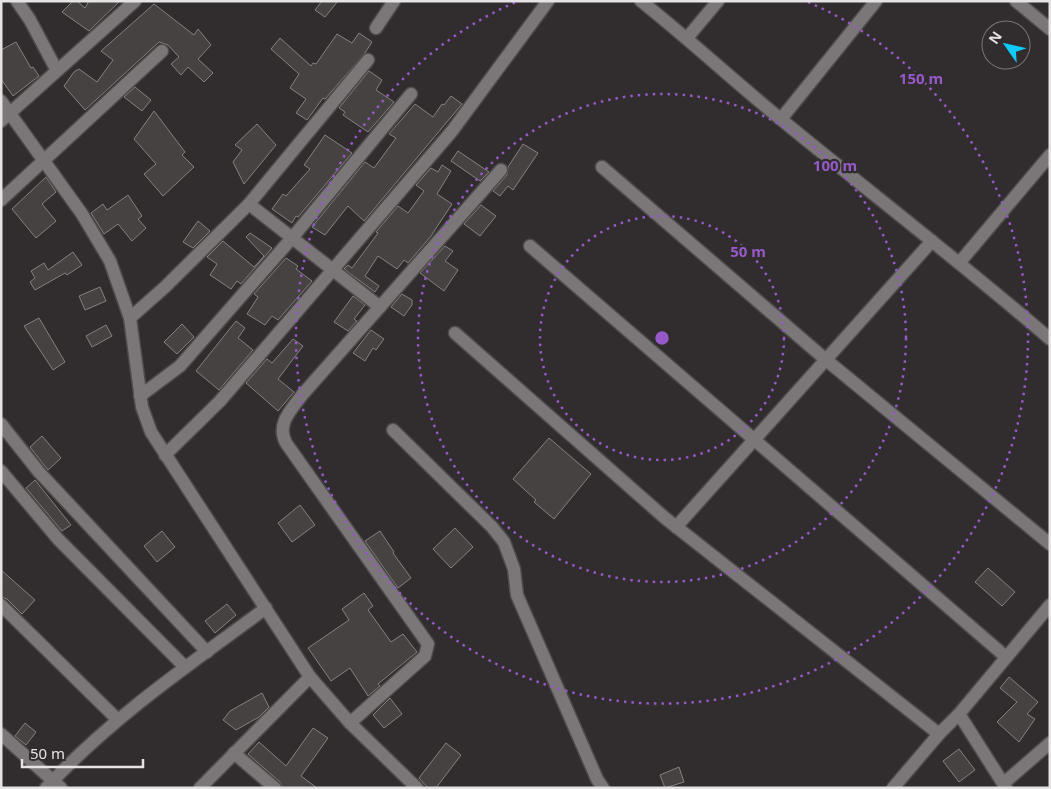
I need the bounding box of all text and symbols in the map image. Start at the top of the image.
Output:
north arrow [981,20,1031,70]
text: N [984,27,1006,47]
text: 150 m [899,68,943,88]
text: 100 m [813,155,857,175]
text: 50 m [730,241,766,261]
centre of rings [653,329,671,347]
scale bar [22,736,144,768]
text: 50 m [30,743,65,763]

